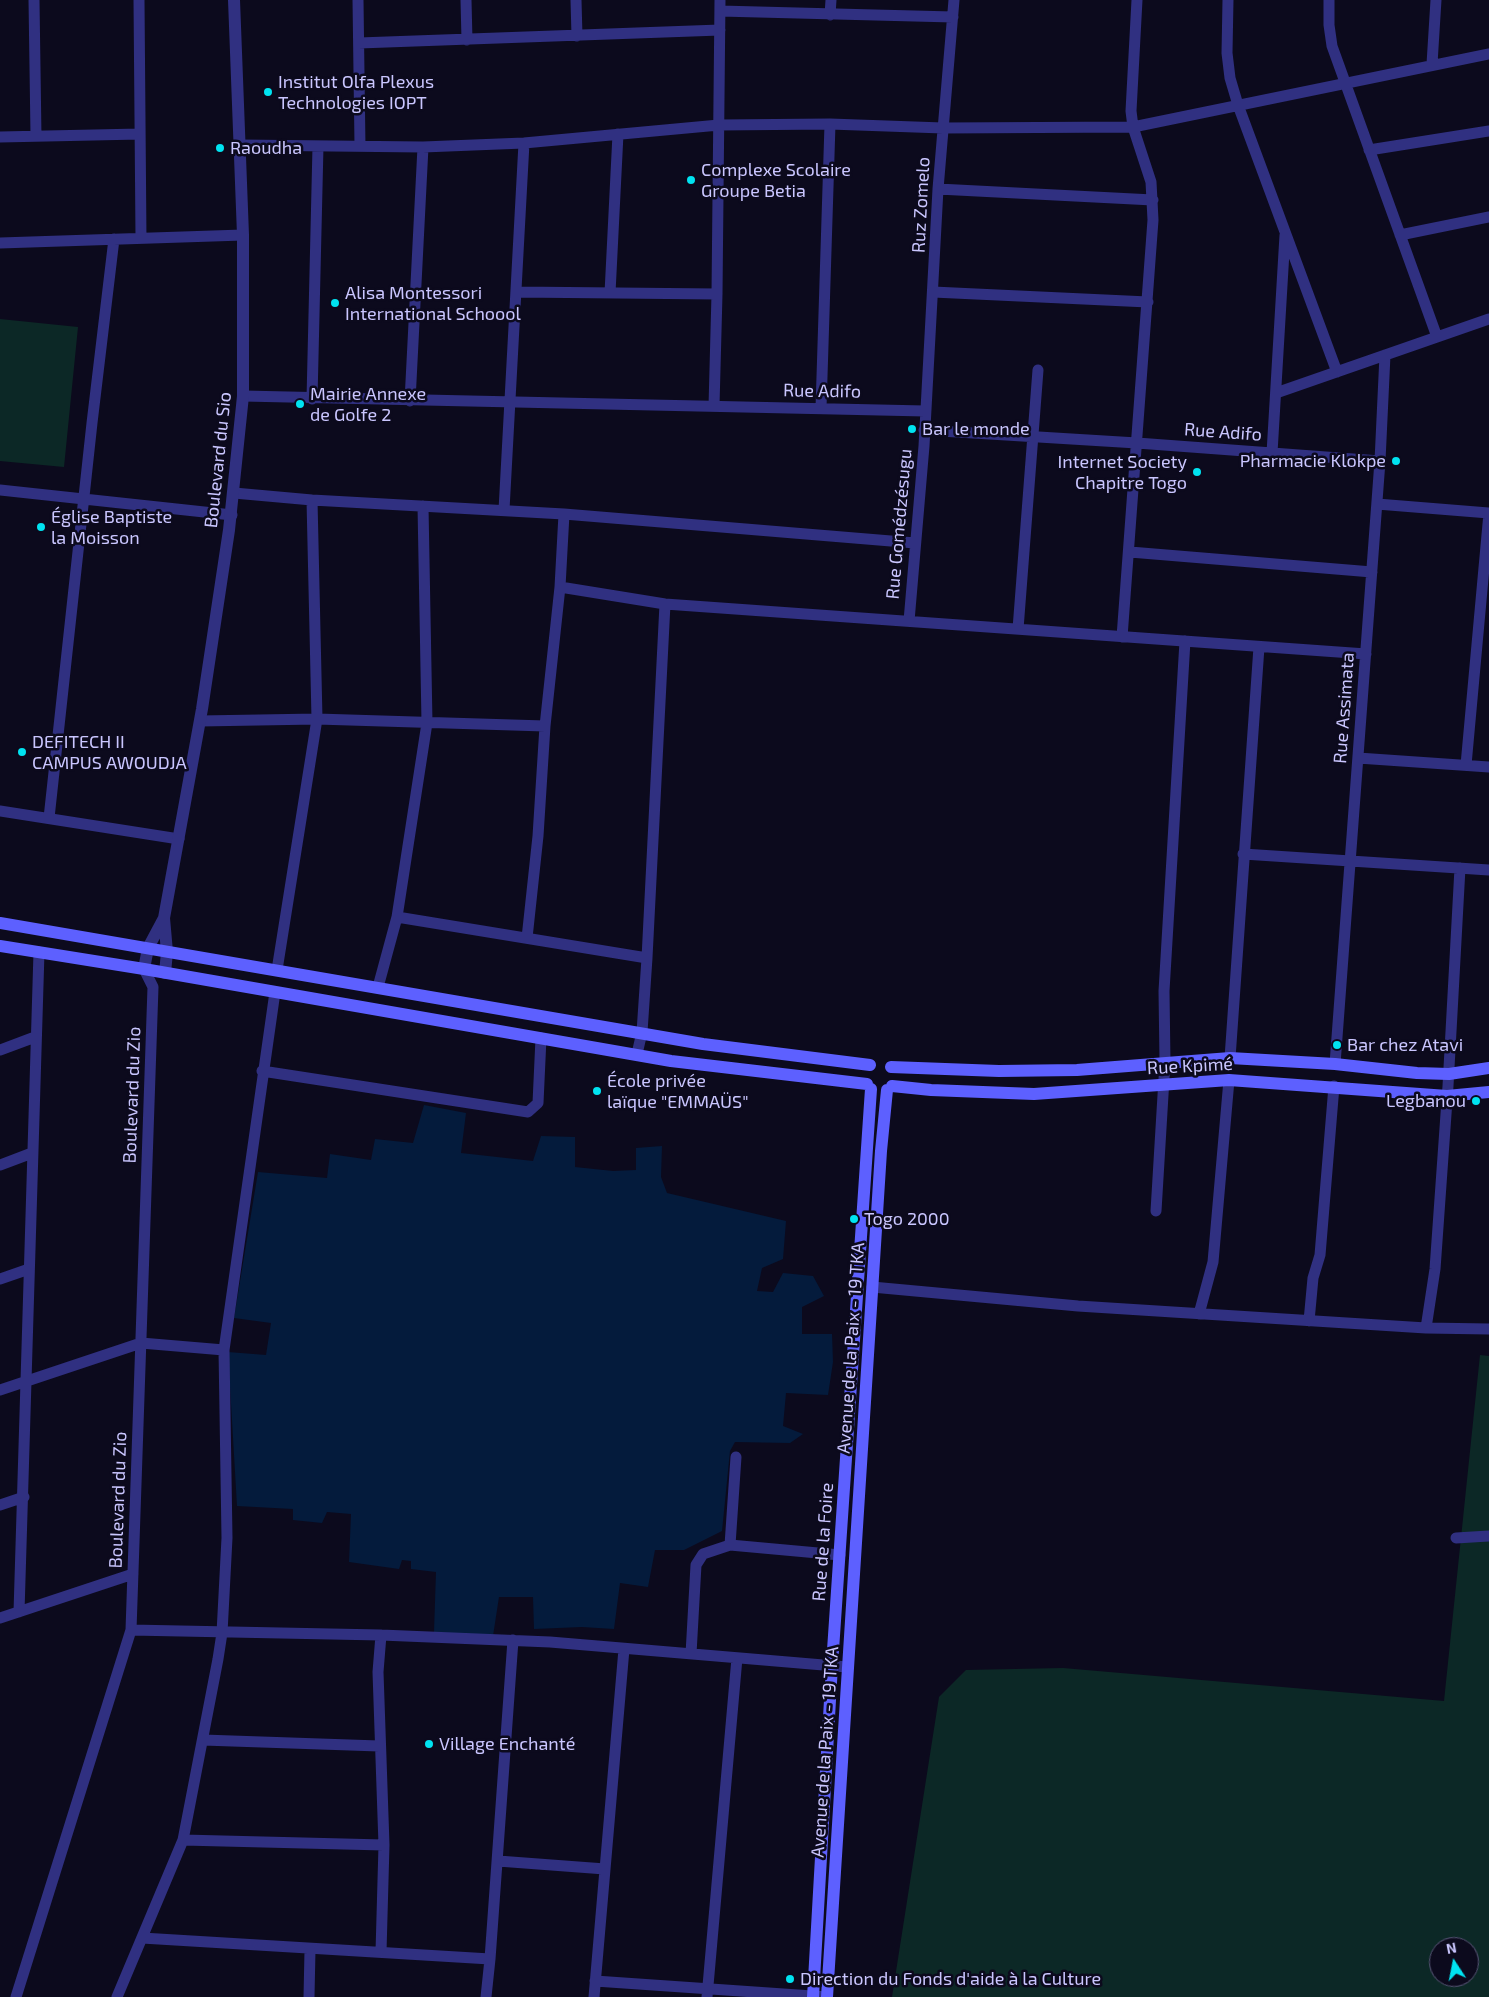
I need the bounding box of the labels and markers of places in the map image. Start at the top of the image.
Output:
place label: Institut Olfa Plexus Technologies IOPT [278,71,434,114]
marker: Institut Olfa Plexus Technologies IOPT [262,86,274,98]
place label: Raoudha [230,137,302,159]
marker: Raoudha [214,142,226,154]
place label: Complexe Scolaire Groupe Betia [701,159,851,202]
marker: Complexe Scolaire Groupe Betia [685,174,697,186]
place label: Alisa Montessori International Schoool [345,282,521,324]
marker: Alisa Montessori International Schoool [329,297,341,309]
place label: Mairie Annexe de Golfe 2 [310,383,426,426]
marker: Mairie Annexe de Golfe 2 [294,398,306,410]
place label: Bar le monde [922,418,1030,440]
marker: Bar le monde [906,423,918,435]
place label: Pharmacie Klokpe [1240,450,1386,472]
place label: Internet Society Chapitre Togo [1057,451,1187,494]
marker: Pharmacie Klokpe [1390,455,1402,467]
marker: Internet Society Chapitre Togo [1191,466,1203,478]
place label: Église Baptiste la Moisson [51,506,172,548]
marker: Église Baptiste la Moisson [35,521,47,533]
place label: DEFITECH II CAMPUS AWOUDJA [32,731,187,774]
marker: DEFITECH II CAMPUS AWOUDJA [16,746,28,758]
place label: Bar chez Atavi [1347,1034,1463,1056]
marker: Bar chez Atavi [1331,1039,1343,1051]
place label: École privée laïque "EMMAÜS" [607,1070,748,1112]
marker: École privée laïque "EMMAÜS" [591,1085,603,1097]
place label: Legbanou [1386,1090,1466,1112]
marker: Legbanou [1470,1095,1482,1107]
place label: Togo 2000 [864,1208,950,1230]
marker: Togo 2000 [848,1213,860,1225]
place label: Village Enchanté [439,1733,575,1755]
marker: Village Enchanté [423,1738,435,1750]
place label: Direction du Fonds d'aide à la Culture [800,1968,1101,1990]
marker: Direction du Fonds d'aide à la Culture [784,1973,796,1985]

